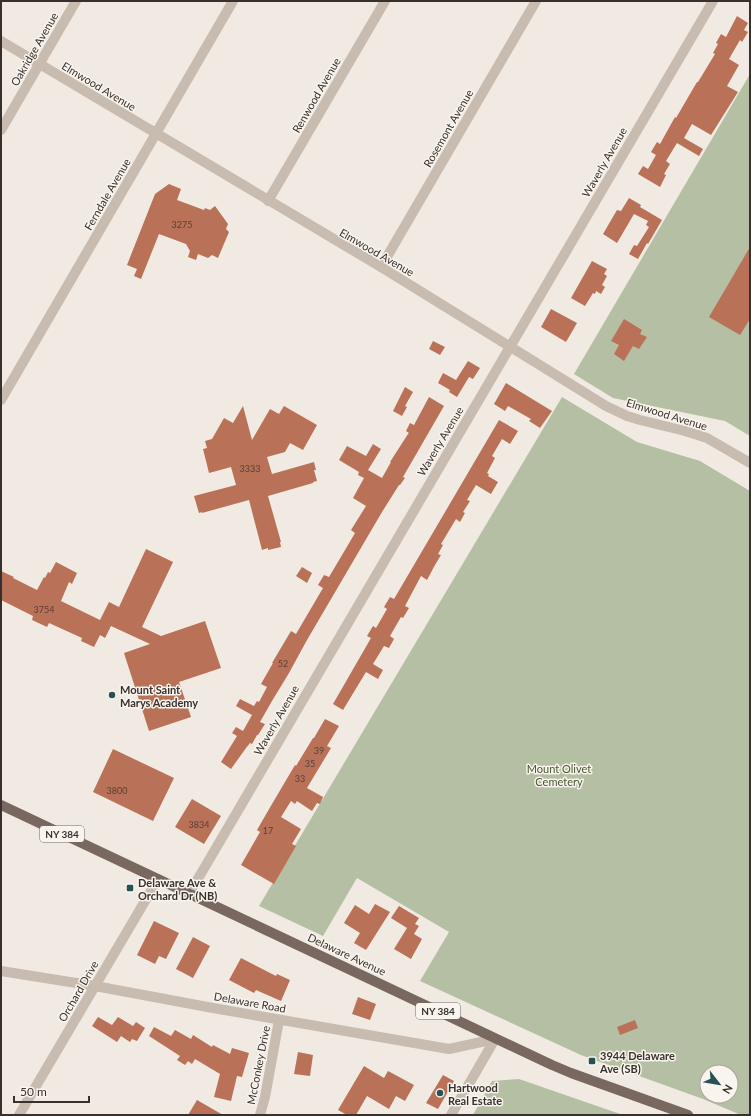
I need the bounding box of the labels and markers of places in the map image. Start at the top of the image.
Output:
place label: Mount Saint Marys Academy [120,683,198,709]
marker: Mount Saint Marys Academy [107,690,117,700]
place label: Delaware Ave & Orchard Dr (NB) [138,876,217,902]
marker: Delaware Ave & Orchard Dr (NB) [125,883,135,893]
place label: 3944 Delaware Ave (SB) [599,1049,675,1075]
marker: 3944 Delaware Ave (SB) [587,1056,597,1066]
place label: Hartwood Real Estate [448,1081,502,1107]
marker: Hartwood Real Estate [435,1088,445,1098]

